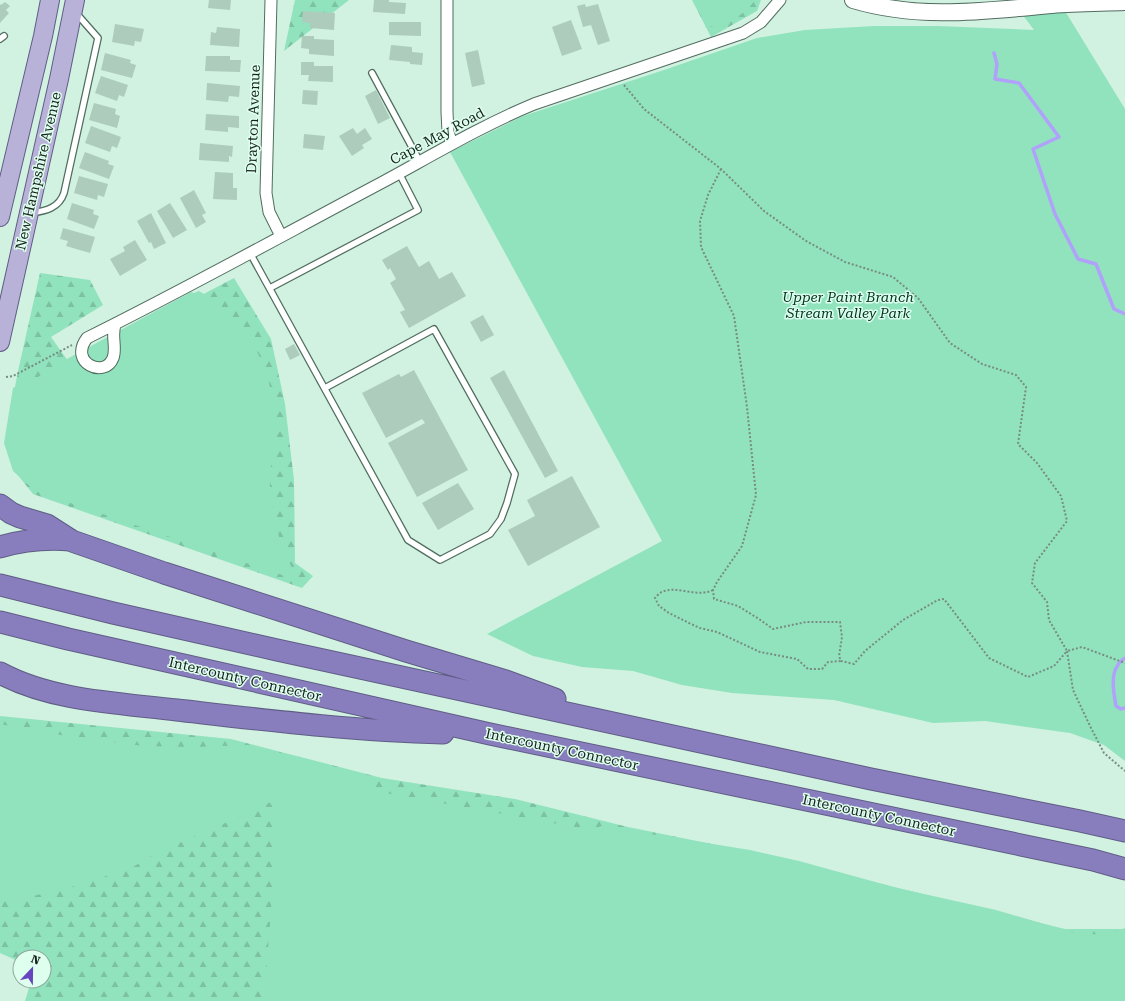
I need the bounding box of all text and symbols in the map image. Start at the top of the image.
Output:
street label: Drayton Avenue [243,64,263,174]
street label: New Hampshire Avenue [12,90,64,252]
street label: Cape May Road [387,104,487,168]
park label: Upper Paint Branch Stream Valley Park [782,289,914,321]
street label: Intercounty Connector [167,654,323,704]
street label: Intercounty Connector [484,725,640,773]
street label: Intercounty Connector [801,791,957,839]
north arrow [12,949,52,989]
text: N [29,953,42,968]

